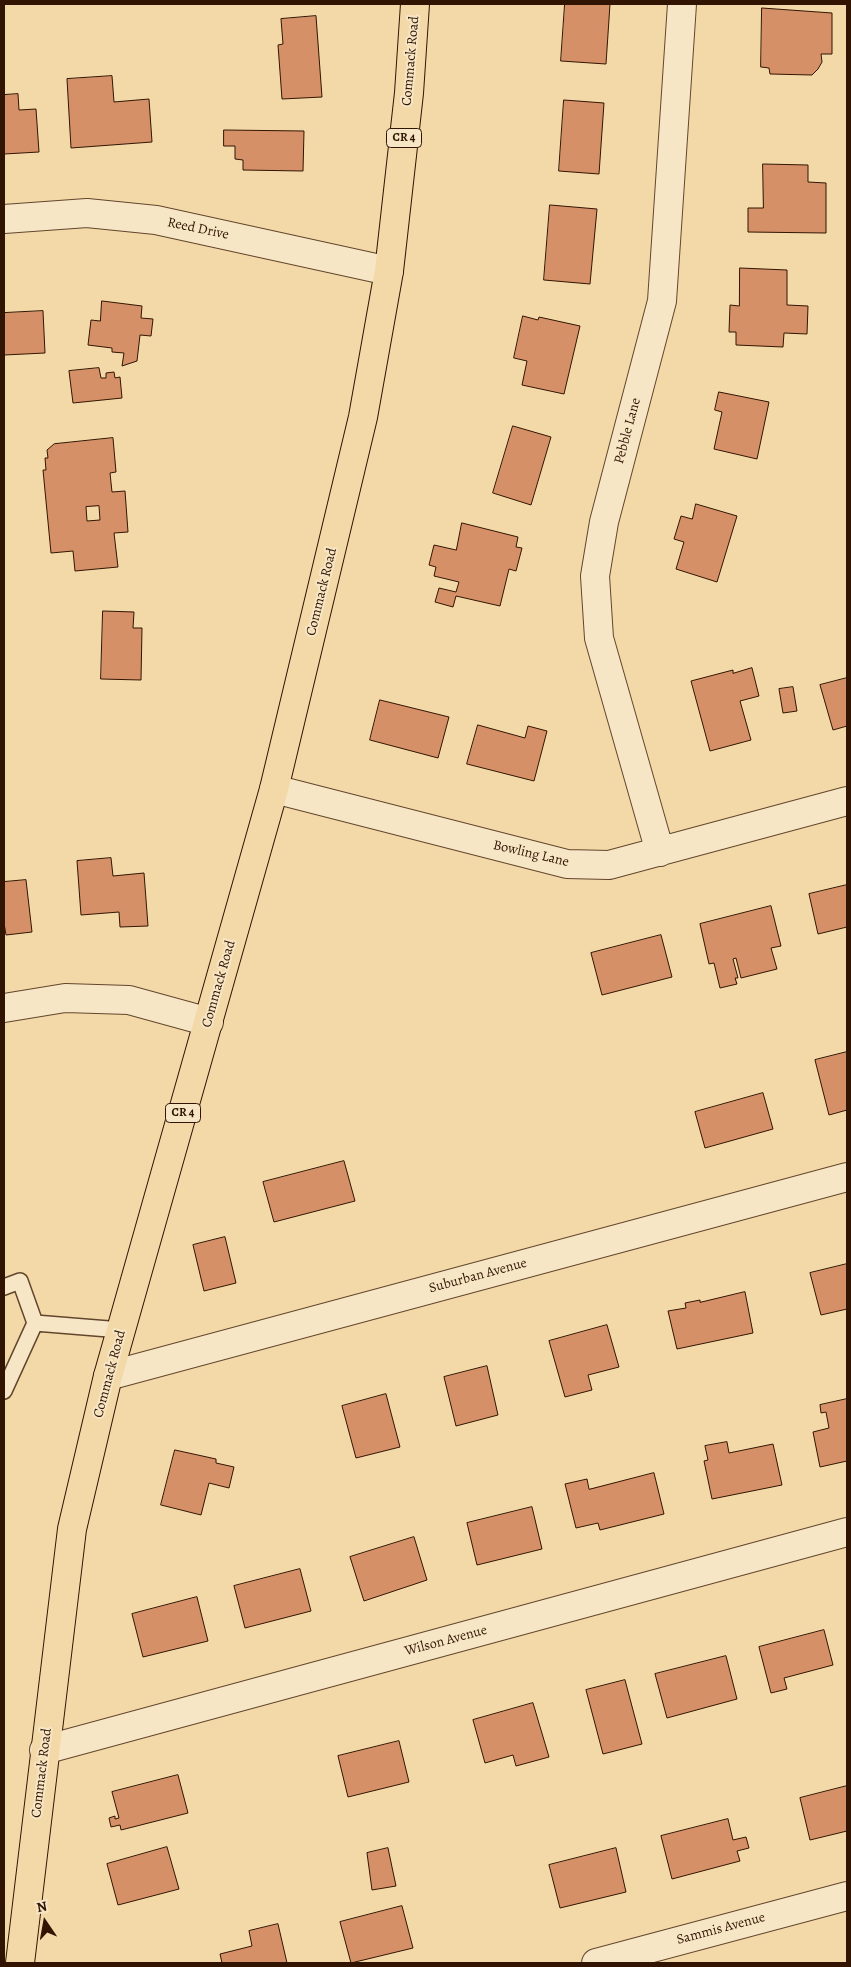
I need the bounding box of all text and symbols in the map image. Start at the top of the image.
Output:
street label: Commack Road [399,15,423,107]
road number: CR 4 [386,128,422,148]
street label: Reed Drive [166,214,230,244]
street label: Pebble Lane [611,396,645,466]
street label: Commack Road [303,546,341,638]
street label: Bowling Lane [491,837,571,871]
street label: Commack Road [199,938,239,1030]
road number: CR 4 [166,1104,200,1122]
street label: Suburban Avenue [427,1255,529,1297]
street label: Commack Road [90,1328,130,1420]
street label: Wilson Avenue [403,1622,489,1660]
street label: Commack Road [28,1727,56,1819]
text: N [35,1896,49,1917]
north arrow [20,1897,70,1947]
street label: Sammis Avenue [675,1909,767,1949]

